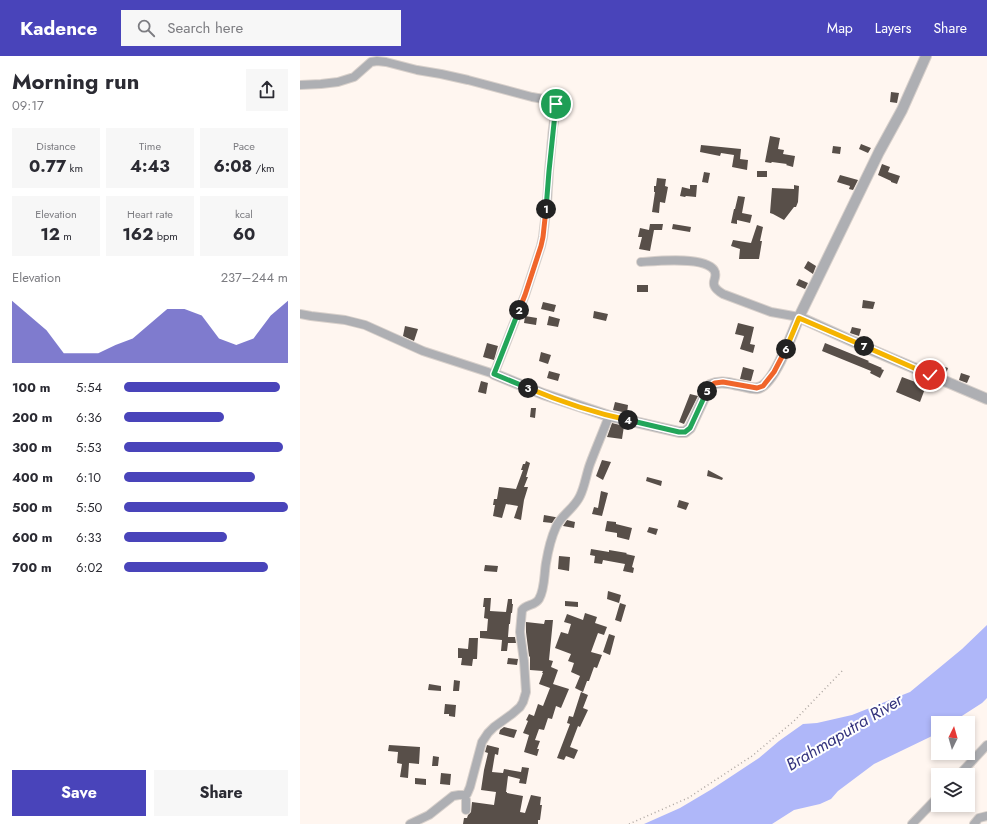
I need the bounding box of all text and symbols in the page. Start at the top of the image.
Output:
search box [121,10,401,46]
text: Kadence [20,15,97,42]
icon: search [135,17,157,39]
text: Search here [167,17,243,39]
text: Map [827,18,853,38]
text: Layers [875,18,911,38]
text: Share [933,18,967,38]
text: Morning run [12,65,139,97]
button: share [246,69,288,111]
pin [539,87,573,121]
icon: arrive [545,93,567,115]
text: 09:17 [12,96,44,115]
text: Distance [36,138,76,154]
text: Time [139,138,161,154]
text: Pace [233,138,255,154]
text: 0.77 [29,154,66,178]
text: 4:43 [130,154,170,178]
text: 6:08 [213,154,252,178]
text: km [66,160,83,176]
text: /km [252,160,275,176]
pin: 1 [536,199,556,219]
text: 1 [543,201,549,217]
text: Elevation [35,206,77,222]
text: Heart rate [127,206,173,222]
text: kcal [235,206,253,222]
text: 12 [40,222,60,246]
text: 162 [122,222,153,246]
text: 60 [233,222,255,246]
text: m [60,228,72,244]
text: bpm [153,228,178,244]
text: Elevation [12,268,61,287]
text: 237–244 m [221,268,288,287]
pin: 2 [509,300,529,320]
text: 2 [515,302,523,318]
pin: 7 [854,336,874,356]
text: 7 [861,338,867,354]
pin: 6 [776,339,796,359]
text: 6 [782,341,790,357]
pin [913,358,947,392]
icon: check [919,364,941,386]
text: 100 m [12,378,50,397]
text: 5:54 [76,378,102,397]
pin: 3 [518,378,538,398]
text: 3 [525,380,531,396]
pin: 5 [697,381,717,401]
text: 5 [703,383,711,399]
text: 200 m [12,408,52,427]
text: 6:36 [76,408,102,427]
pin: 4 [618,410,638,430]
text: 4 [624,412,632,428]
text: 300 m [12,438,52,457]
text: 5:53 [76,438,102,457]
text: 400 m [12,468,53,487]
text: 6:10 [76,468,101,487]
text: 500 m [12,498,52,517]
text: 5:50 [76,498,102,517]
text: 600 m [12,528,52,547]
text: 6:33 [76,528,102,547]
text: 700 m [12,558,52,577]
text: 6:02 [76,558,103,577]
water label: Brahmaputra River [781,687,908,776]
north arrow [931,716,975,760]
map controls [931,716,975,812]
button: layers [931,768,975,812]
button: Save [12,770,146,816]
button: Share [154,770,288,816]

